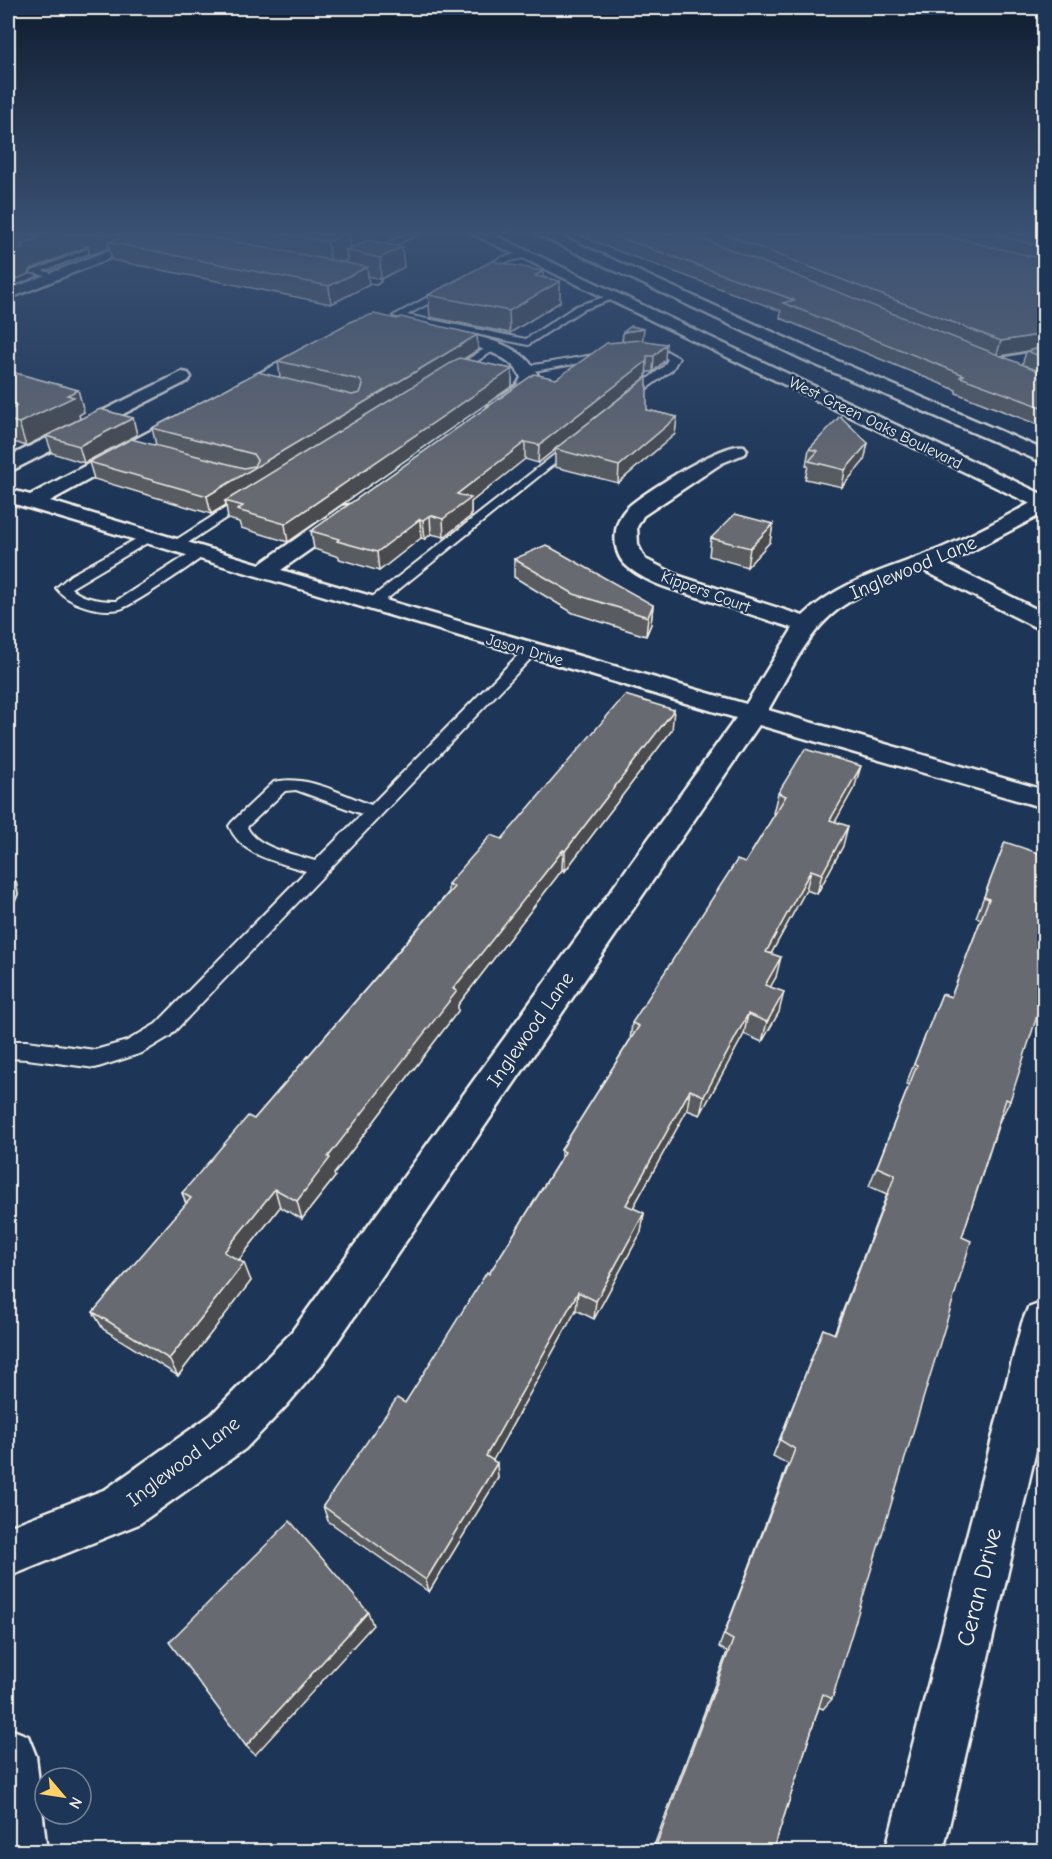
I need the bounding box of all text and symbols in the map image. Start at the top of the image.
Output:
street label: West Green Oaks Boulevard [786,373,965,473]
street label: Inglewood Lane [847,531,980,604]
street label: Kippers Court [659,568,753,617]
street label: Jason Drive [484,630,565,670]
street label: Inglewood Lane [482,967,579,1091]
street label: Inglewood Lane [122,1412,244,1511]
street label: Ceran Drive [951,1525,1007,1649]
north arrow [33,1766,93,1826]
text: N [65,1794,86,1812]

